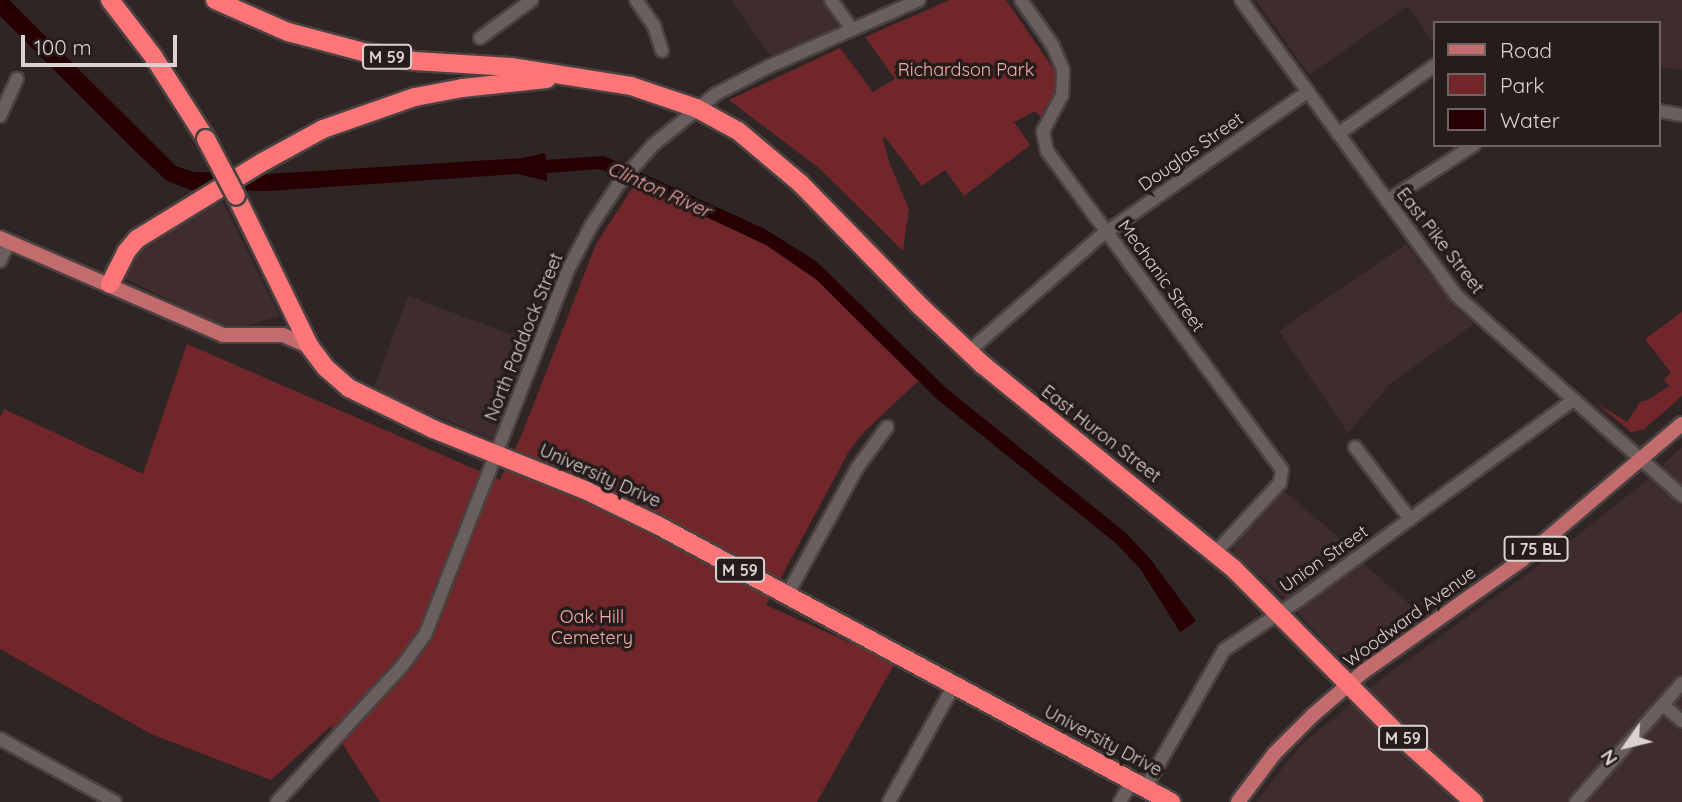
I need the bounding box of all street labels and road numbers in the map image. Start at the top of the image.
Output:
road number: M 59 [361,44,413,69]
street label: Douglas Street [1134,108,1248,196]
street label: East Pike Street [1392,184,1488,298]
street label: Mechanic Street [1113,216,1209,336]
street label: North Paddock Street [480,250,568,424]
street label: East Huron Street [1037,381,1165,487]
street label: University Drive [536,440,664,512]
street label: Union Street [1276,521,1372,597]
road number: I 75 BL [1503,536,1569,562]
road number: M 59 [714,558,766,582]
street label: Woodward Avenue [1340,562,1480,672]
street label: University Drive [1040,701,1166,781]
road number: M 59 [1377,726,1429,750]

